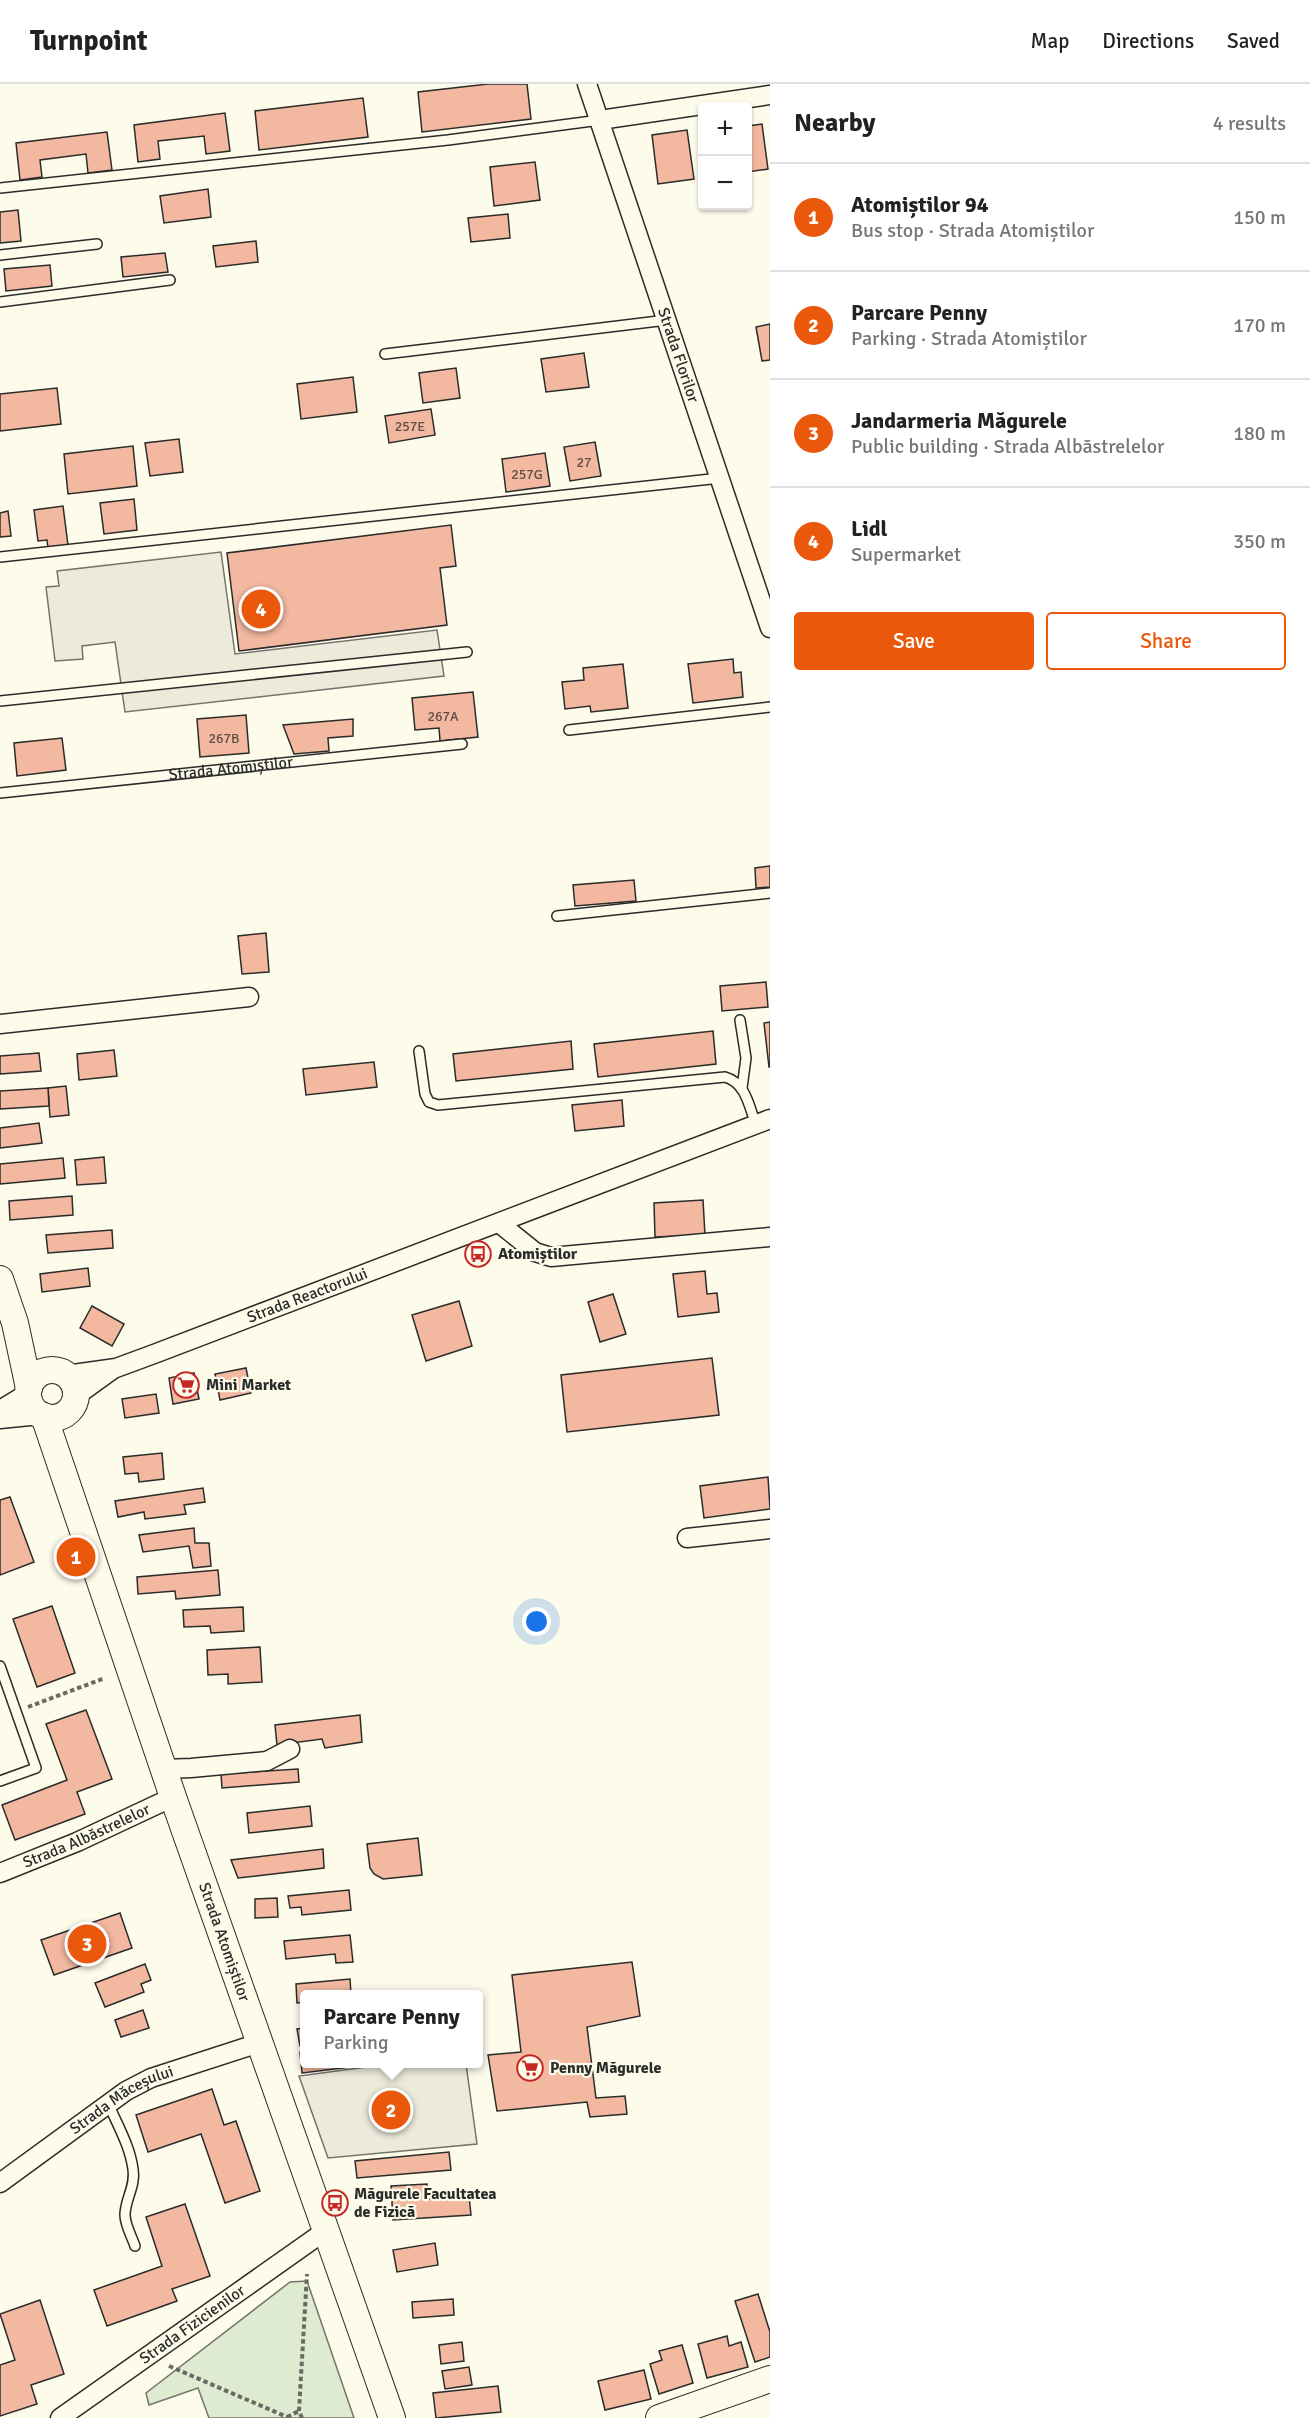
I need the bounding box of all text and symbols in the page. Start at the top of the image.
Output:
text: Turnpoint [30,24,147,58]
text: Map [1031,28,1069,54]
text: Directions [1102,28,1194,54]
text: Saved [1227,28,1280,54]
map controls [698,102,752,210]
button: + [698,102,752,156]
text: Nearby [794,107,875,139]
text: 4 results [1213,111,1286,136]
button: − [698,156,752,210]
text: Atomiștilor 94 [851,191,989,218]
text: 1 [808,205,819,230]
text: 150 m [1233,205,1286,230]
text: Bus stop · Strada Atomiștilor [851,218,1094,243]
text: Parcare Penny [851,299,987,326]
street label: Strada Florilor [653,305,703,405]
text: 2 [808,313,819,338]
text: 170 m [1233,313,1286,338]
text: Parking · Strada Atomiștilor [851,326,1087,351]
text: Jandarmeria Măgurele [851,407,1067,434]
house number: 257E [395,418,425,435]
text: 3 [808,421,819,446]
text: 180 m [1233,421,1286,446]
text: Public building · Strada Albăstrelelor [851,434,1164,459]
house number: 27 [576,454,592,471]
house number: 257G [511,466,543,483]
text: Lidl [851,515,887,542]
text: 4 [808,529,819,554]
text: 350 m [1233,529,1286,554]
text: Supermarket [851,542,961,567]
pin: 4 [242,586,280,632]
button: Save [794,612,1034,670]
button: Share [1046,612,1286,670]
house number: 267A [427,708,459,725]
house number: 267B [208,730,240,747]
street label: Strada Atomiștilor [168,752,294,785]
bus stop icon: Atomiștilor [463,1239,493,1269]
place label: Atomiștilor [498,1244,578,1264]
street label: Strada Reactorului [244,1263,370,1328]
supermarket icon: Mini Market [171,1370,201,1400]
place label: Mini Market [206,1375,291,1395]
pin: 1 [56,1534,96,1580]
your location [522,1607,551,1636]
street label: Strada Albăstrelelor [20,1799,153,1873]
street label: Strada Atomiștilor [194,1880,254,2004]
pin: 3 [68,1922,106,1966]
popup [300,1990,483,2068]
text: Parcare Penny [323,2003,460,2030]
text: Parking [323,2030,389,2055]
supermarket icon: Penny Măgurele [515,2053,545,2083]
place label: Penny Măgurele [550,2058,662,2078]
street label: Strada Măceșului [66,2061,176,2139]
pin: 2 [372,2088,410,2132]
place label: Măgurele Facultatea de Fizică [354,2184,497,2222]
bus stop icon: Măgurele Facultatea de Fizică [320,2188,350,2218]
street label: Strada Fizicienilor [136,2280,249,2369]

